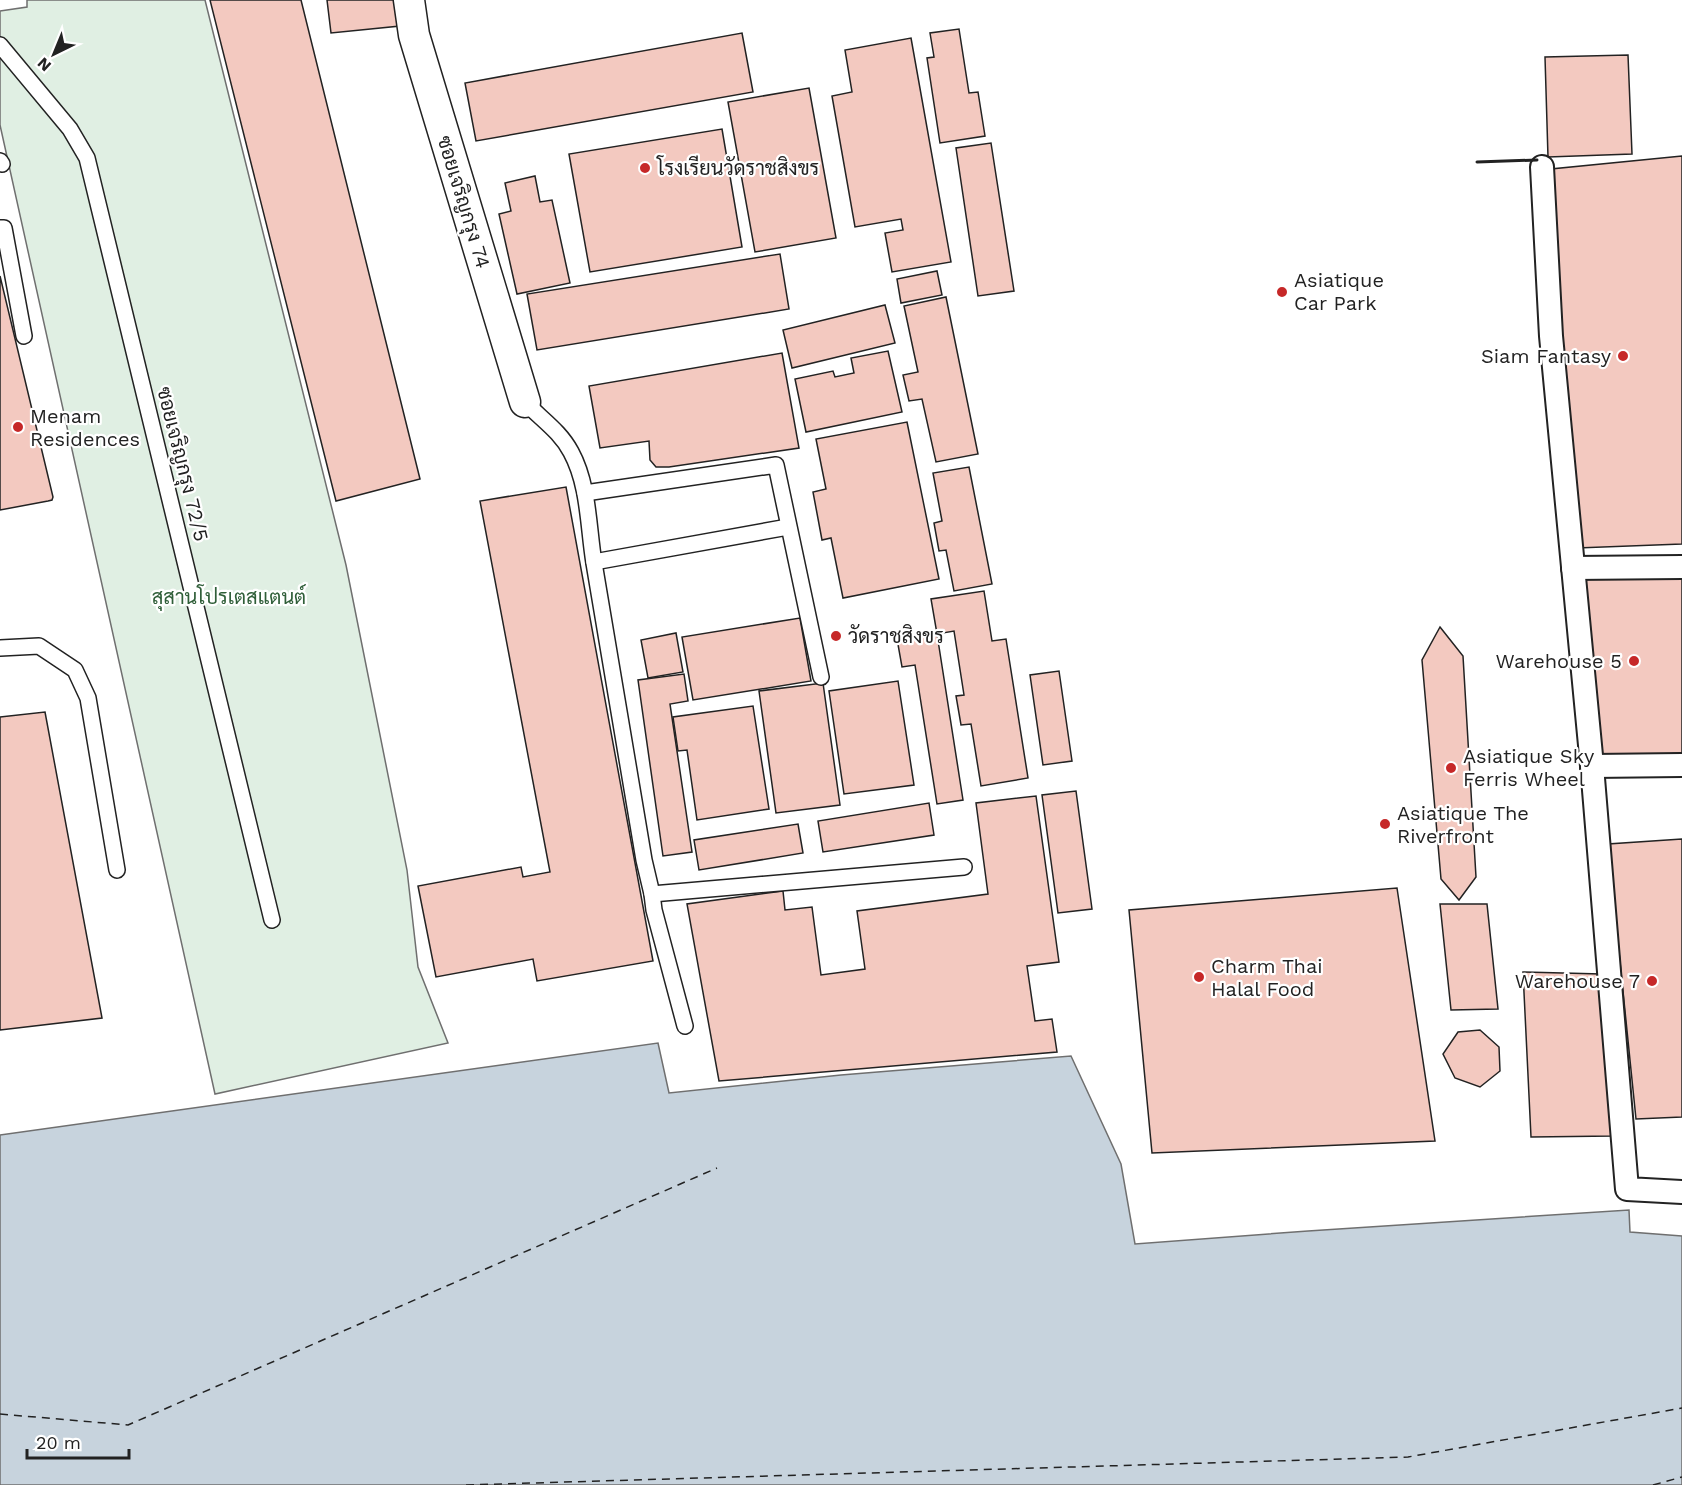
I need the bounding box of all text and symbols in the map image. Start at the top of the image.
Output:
north arrow [24,24,84,84]
text: N [33,54,55,76]
street label: ซอยเจริญกรุง 74 [431,133,496,272]
place label: โรงเรียนวัดราชสิงขร [656,155,819,180]
marker: โรงเรียนวัดราชสิงขร [638,161,652,175]
place label: Asiatique Car Park [1294,268,1384,315]
marker: Asiatique Car Park [1275,285,1289,299]
place label: Siam Fantasy [1481,344,1612,368]
marker: Siam Fantasy [1616,349,1630,363]
street label: ซอยเจริญกรุง 72/5 [150,384,214,544]
place label: Menam Residences [30,404,140,451]
marker: Menam Residences [11,420,25,434]
park label: สุสานโปรเตสแตนต์ [152,583,306,611]
place label: วัดราชสิงขร [848,624,944,648]
marker: วัดราชสิงขร [829,629,843,643]
place label: Warehouse 5 [1496,649,1622,673]
marker: Warehouse 5 [1627,654,1641,668]
place label: Asiatique Sky Ferris Wheel [1463,744,1595,791]
marker: Asiatique Sky Ferris Wheel [1444,761,1458,775]
place label: Asiatique The Riverfront [1397,801,1529,848]
marker: Asiatique The Riverfront [1378,817,1392,831]
place label: Charm Thai Halal Food [1211,954,1323,1001]
place label: Warehouse 7 [1515,969,1640,993]
marker: Charm Thai Halal Food [1192,970,1206,984]
marker: Warehouse 7 [1645,974,1659,988]
scale bar [27,1422,129,1460]
text: 20 m [36,1432,81,1453]

